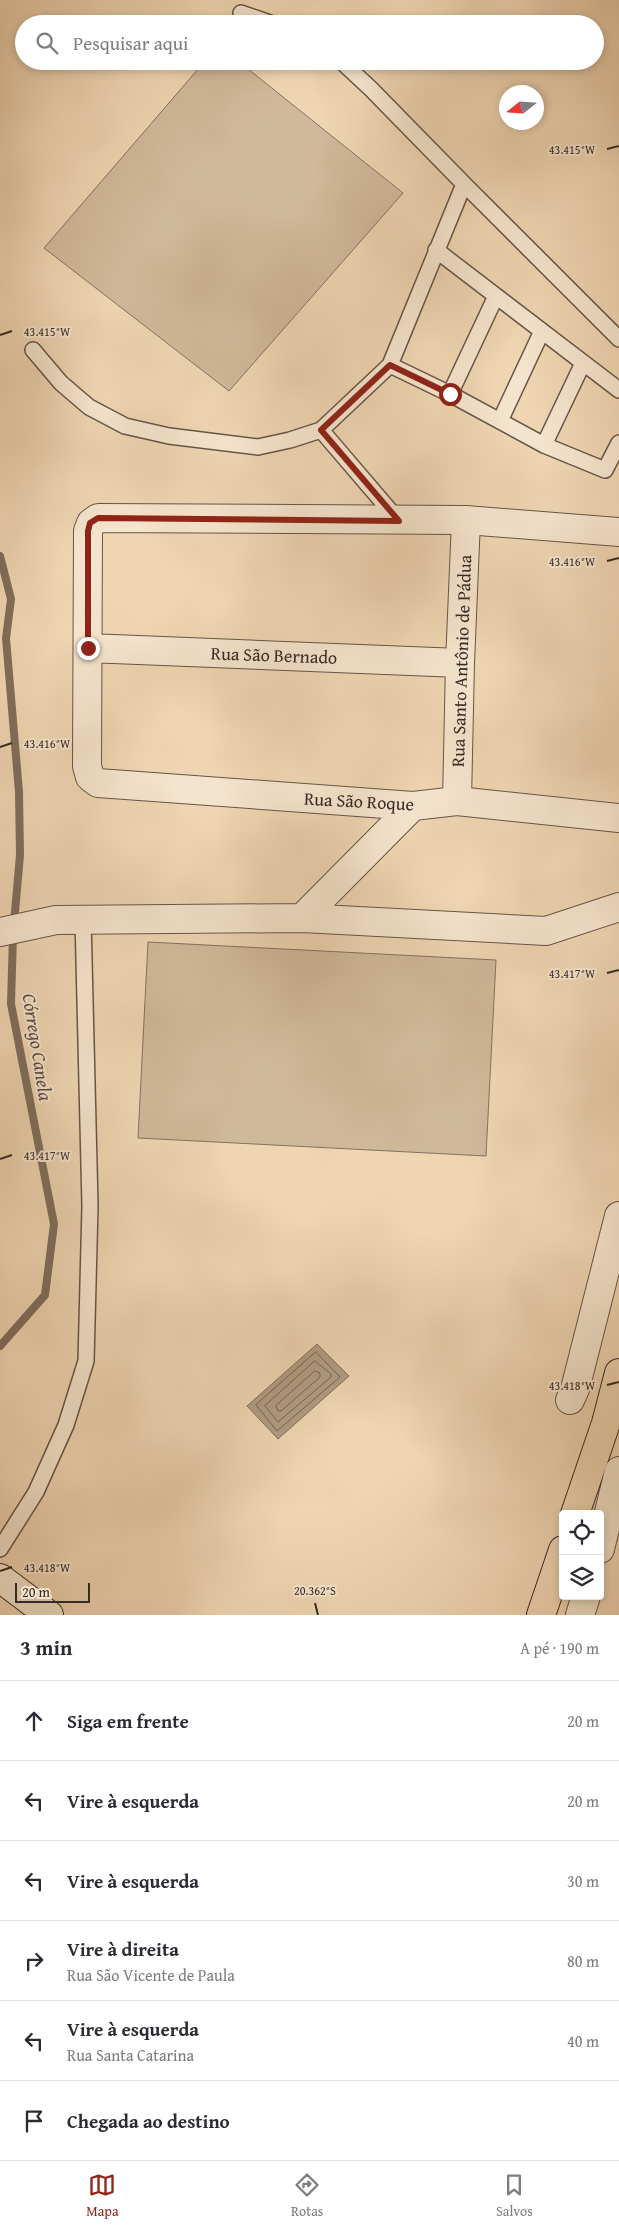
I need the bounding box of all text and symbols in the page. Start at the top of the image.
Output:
search box [15,15,604,70]
icon: search [33,29,61,57]
text: Pesquisar aqui [73,29,188,57]
north arrow [499,85,544,130]
text: 43.415°W [549,141,596,158]
text: 43.415°W [24,323,71,340]
route start [439,383,462,406]
text: 43.416°W [549,553,596,570]
street label: Rua Santo Antônio de Pádua [444,554,478,768]
route end [77,637,100,660]
street label: Rua São Bernado [210,639,338,671]
text: 43.416°W [24,735,71,752]
street label: Rua São Roque [303,785,415,817]
text: 43.417°W [549,965,596,982]
water label: Córrego Canela [16,991,60,1103]
text: 43.417°W [24,1147,71,1164]
text: 43.418°W [549,1377,596,1394]
map controls [559,1510,604,1600]
button: locate [559,1510,604,1555]
button: layers [559,1555,604,1600]
text: 43.418°W [24,1559,71,1576]
scale bar [15,1580,90,1603]
text: 20 m [22,1582,50,1602]
text: 20.362°S [294,1582,336,1599]
text: 3 min [20,1632,72,1663]
text: A pé · 190 m [520,1636,599,1660]
icon: ahead [20,1707,48,1735]
text: Siga em frente [67,1707,189,1735]
text: 20 m [567,1709,599,1733]
icon: left [20,1787,48,1815]
text: Vire à esquerda [67,1787,199,1815]
text: 20 m [567,1789,599,1813]
icon: left [20,1867,48,1895]
text: Vire à esquerda [67,1867,199,1895]
text: 30 m [567,1869,599,1893]
text: Vire à direita [67,1935,179,1963]
icon: right [20,1947,48,1975]
text: 80 m [567,1949,599,1973]
text: Rua São Vicente de Paula [67,1963,235,1987]
text: Vire à esquerda [67,2015,199,2043]
icon: left [20,2027,48,2055]
text: 40 m [567,2029,599,2053]
text: Rua Santa Catarina [67,2043,194,2067]
icon: arrive [20,2107,48,2135]
text: Chegada ao destino [67,2107,230,2135]
tab: Mapa [86,2171,119,2221]
tab: Rotas [291,2171,323,2221]
tab: Salvos [496,2171,533,2221]

